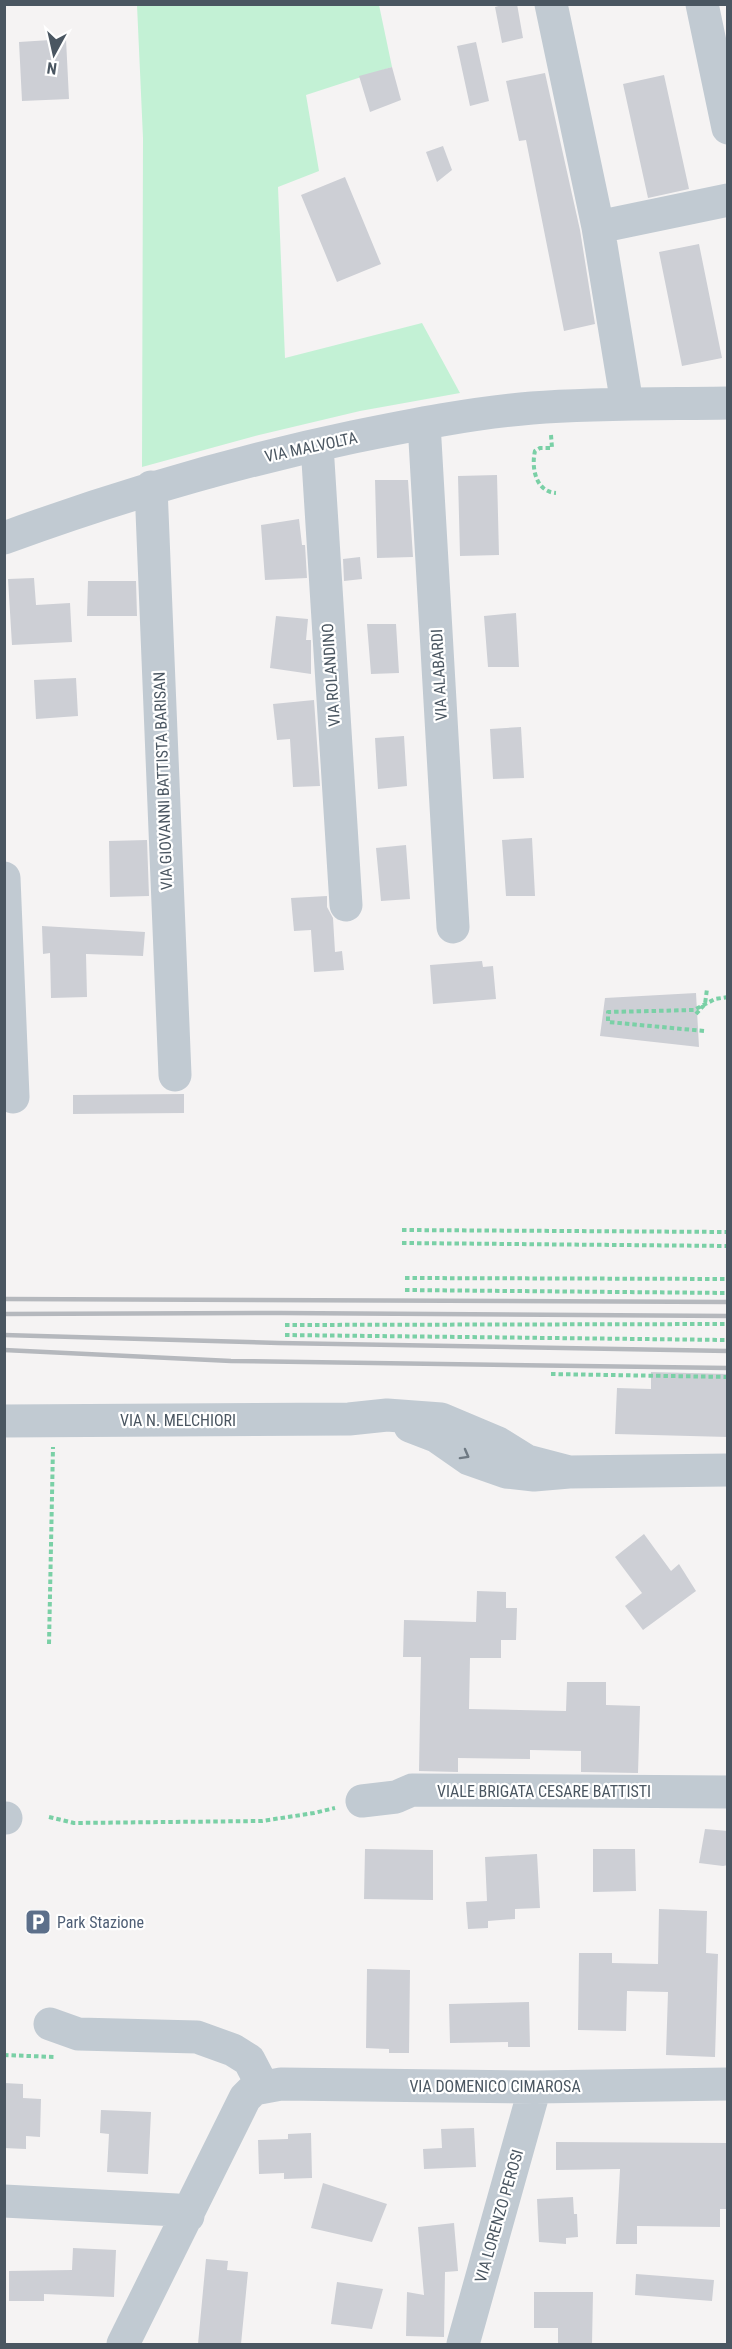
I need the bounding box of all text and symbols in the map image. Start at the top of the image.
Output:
north arrow [24,24,84,84]
text: N [46,58,58,78]
street label: VIA MALVOLTA [263,428,359,466]
street label: VIA ROLANDINO [318,623,344,727]
street label: VIA ALABARDI [427,629,451,721]
street label: VIA GIOVANNI BATTISTA BARISAN [150,671,176,891]
street label: VIA N. MELCHIORI [120,1411,236,1430]
one-way arrow [458,1448,469,1459]
street label: VIALE BRIGATA CESARE BATTISTI [437,1782,651,1801]
parking icon: Park Stazione [23,1907,53,1937]
place label: Park Stazione [57,1913,144,1932]
street label: VIA DOMENICO CIMAROSA [409,2077,581,2096]
street label: VIA LORENZO PEROSI [471,2147,527,2285]

